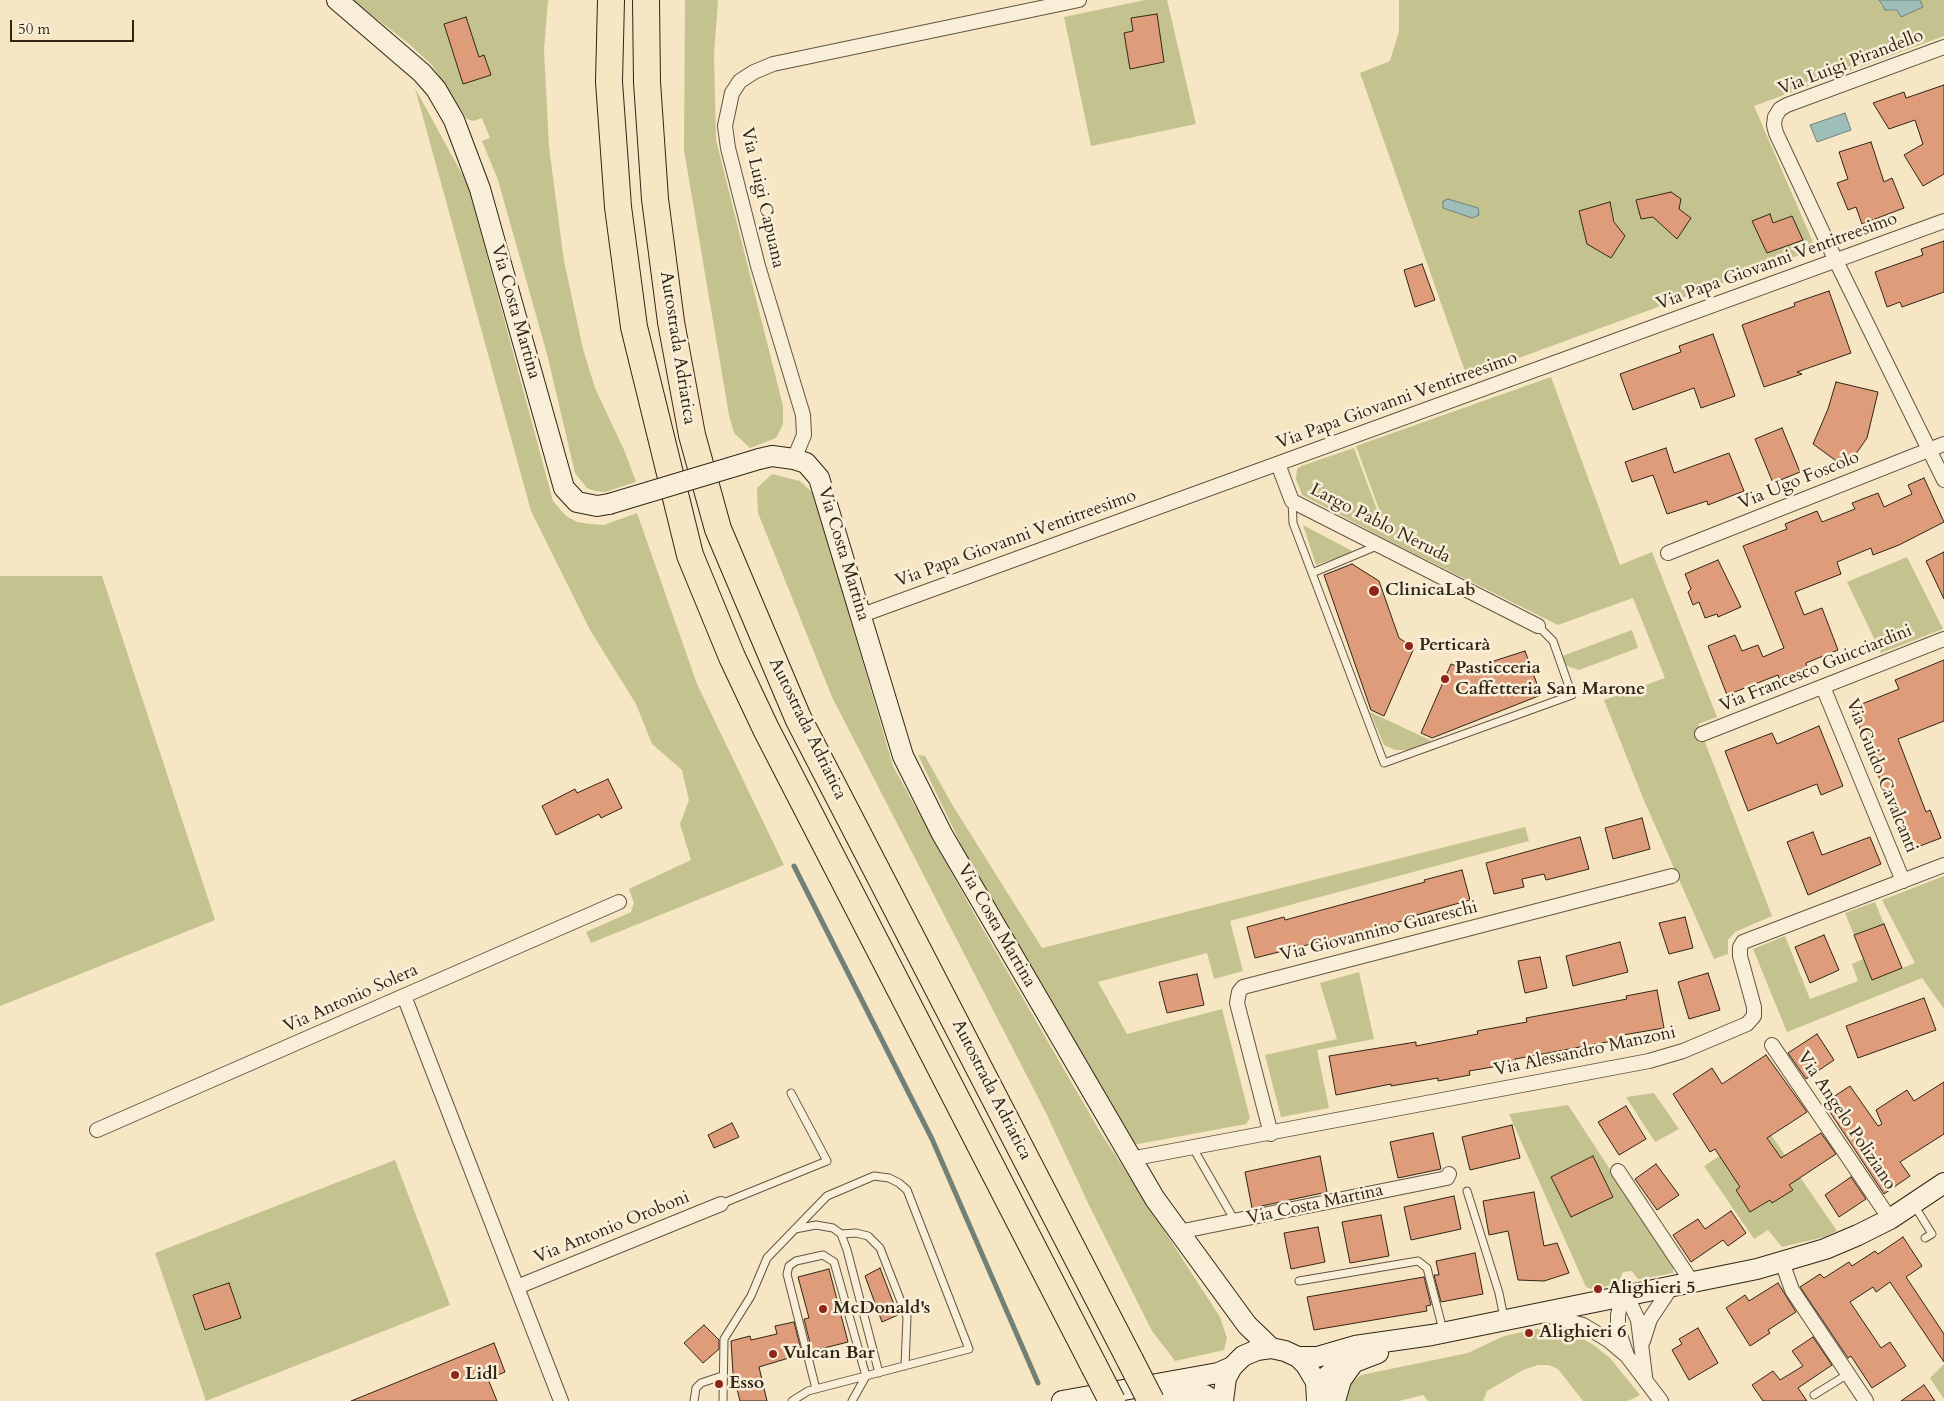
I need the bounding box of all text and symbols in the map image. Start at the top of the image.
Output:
scale bar [12,10,136,42]
text: 50 m [18,19,50,39]
street label: Via Luigi Pirandello [1775,25,1927,101]
street label: Via Luigi Capuana [735,126,789,270]
street label: Via Papa Giovanni Ventitreesimo [1654,208,1900,316]
street label: Via Costa Martina [485,242,545,382]
street label: Autostrada Adriatica [654,270,700,426]
street label: Via Papa Giovanni Ventitreesimo [1274,347,1520,455]
street label: Via Ugo Foscolo [1735,447,1863,515]
street label: Largo Pablo Neruda [1306,479,1454,569]
street label: Via Costa Martina [812,484,874,624]
street label: Via Papa Giovanni Ventitreesimo [893,485,1139,593]
place label: ClinicaLab [1385,580,1476,602]
marker: ClinicaLab [1367,584,1381,598]
street label: Via Francesco Guicciardini [1717,620,1915,718]
place label: Perticarà [1419,635,1490,657]
marker: Perticarà [1403,640,1415,652]
street label: Autostrada Adriatica [763,655,851,803]
place label: Pasticceria Caffetteria San Marone [1455,658,1645,701]
marker: Pasticceria Caffetteria San Marone [1439,673,1451,685]
street label: Via Guido Cavalcanti [1840,696,1922,856]
street label: Via Costa Martina [952,861,1040,991]
street label: Via Giovannino Guareschi [1278,897,1480,967]
street label: Via Antonio Solera [280,960,422,1038]
street label: Autostrada Adriatica [946,1016,1036,1164]
street label: Via Alessandro Manzoni [1492,1022,1678,1082]
street label: Via Angelo Poliziano [1792,1048,1900,1194]
street label: Via Costa Martina [1245,1180,1385,1230]
street label: Via Antonio Oroboni [531,1187,693,1269]
place label: Alighieri 5 [1608,1278,1695,1300]
marker: Alighieri 5 [1592,1283,1604,1295]
place label: McDonald's [833,1298,930,1320]
marker: McDonald's [817,1303,829,1315]
place label: Alighieri 6 [1539,1322,1626,1344]
marker: Alighieri 6 [1523,1327,1535,1339]
place label: Vulcan Bar [783,1343,875,1365]
marker: Vulcan Bar [767,1348,779,1360]
place label: Lidl [465,1364,498,1386]
marker: Lidl [449,1369,461,1381]
place label: Esso [729,1373,764,1395]
marker: Esso [713,1378,725,1390]

